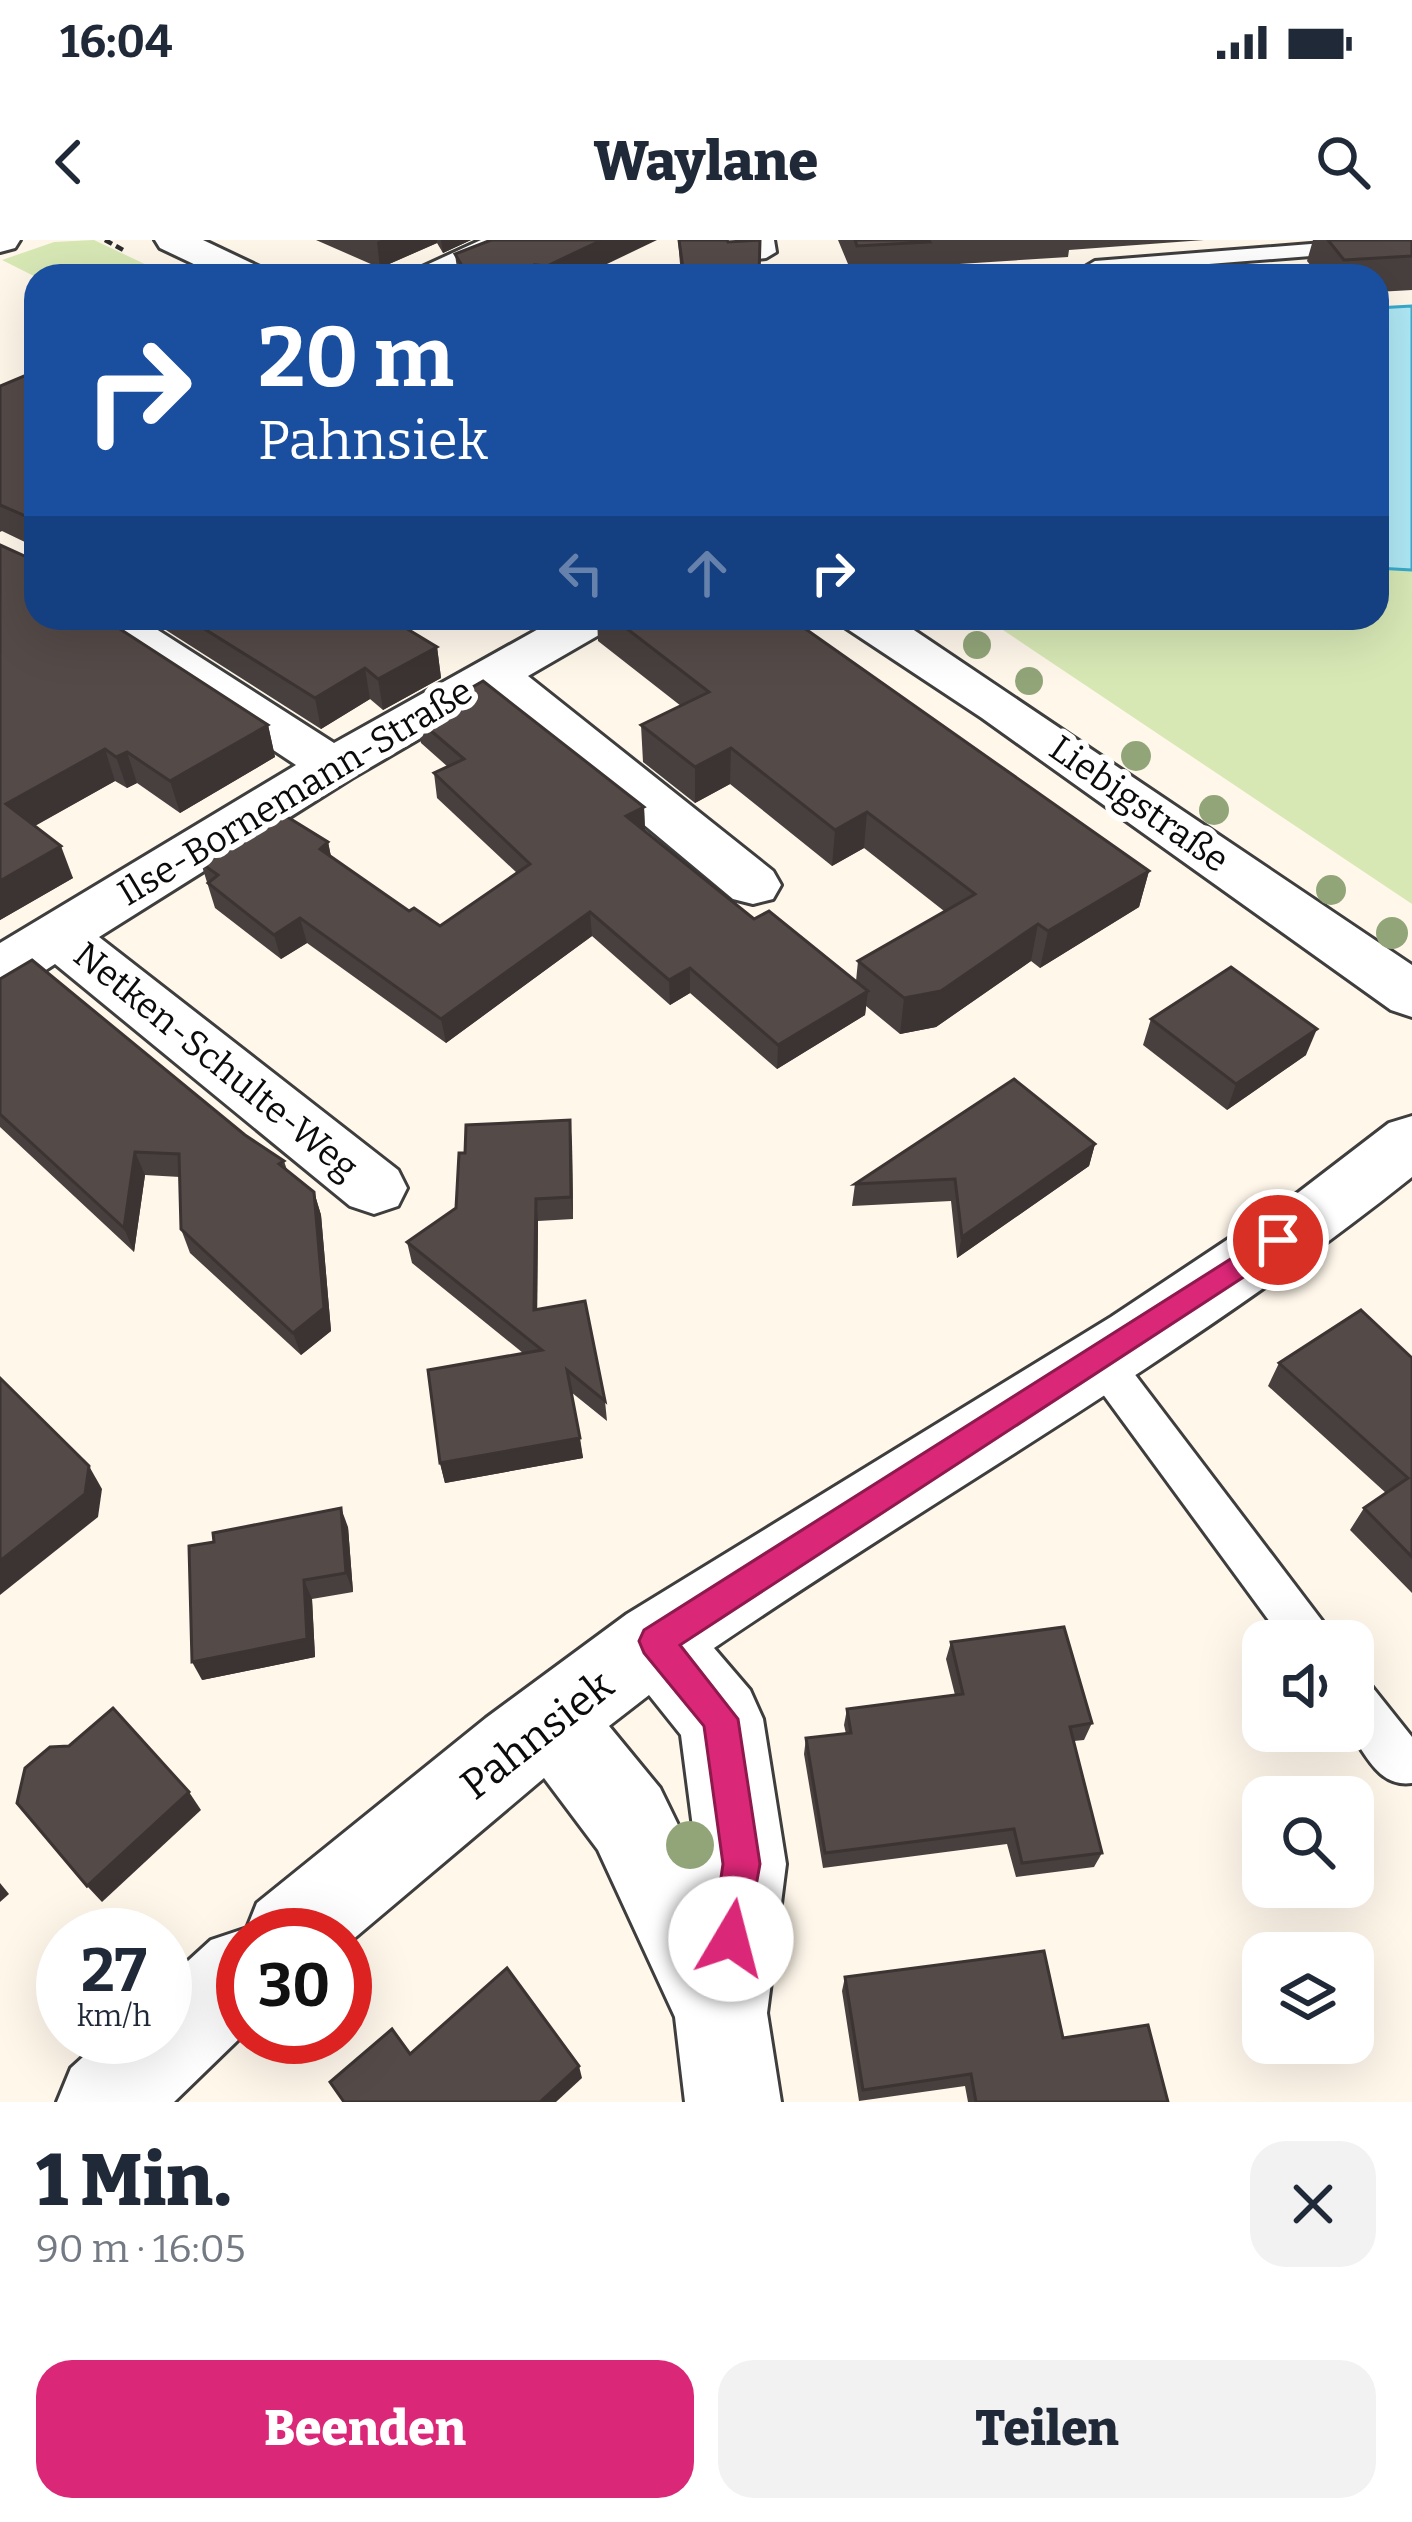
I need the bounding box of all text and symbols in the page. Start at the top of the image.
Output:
text: 16:04 [60,15,173,69]
icon: back [36,129,102,195]
icon: search [1310,129,1376,195]
text: Waylane [594,130,818,194]
text: 20 m [258,307,454,408]
icon: right [60,312,216,468]
text: Pahnsiek [258,409,488,473]
icon: left [548,540,614,606]
icon: ahead [674,540,740,606]
icon: right [800,540,866,606]
street label: Ilse-Bornemann-Straße [110,669,480,915]
street label: Liebigstraße [1041,726,1237,882]
street label: Netken-Schulte-Weg [65,933,367,1189]
pin [1227,1189,1329,1291]
icon: arrive [1245,1207,1311,1273]
map controls [1242,1620,1374,2064]
button: sound [1242,1620,1374,1752]
street label: Pahnsiek [451,1660,623,1810]
button: search [1242,1776,1374,1908]
position arrow [668,1876,794,2002]
speed limit sign: 30 [216,1908,372,2064]
button: layers [1242,1932,1374,2064]
text: 27 [81,1935,147,2007]
text: km/h [77,1998,151,2034]
text: 1 Min. [36,2138,231,2224]
button: close [1250,2141,1376,2267]
text: 90 m · 16:05 [36,2226,245,2272]
button: Beenden [36,2360,694,2498]
button: Teilen [718,2360,1376,2498]

